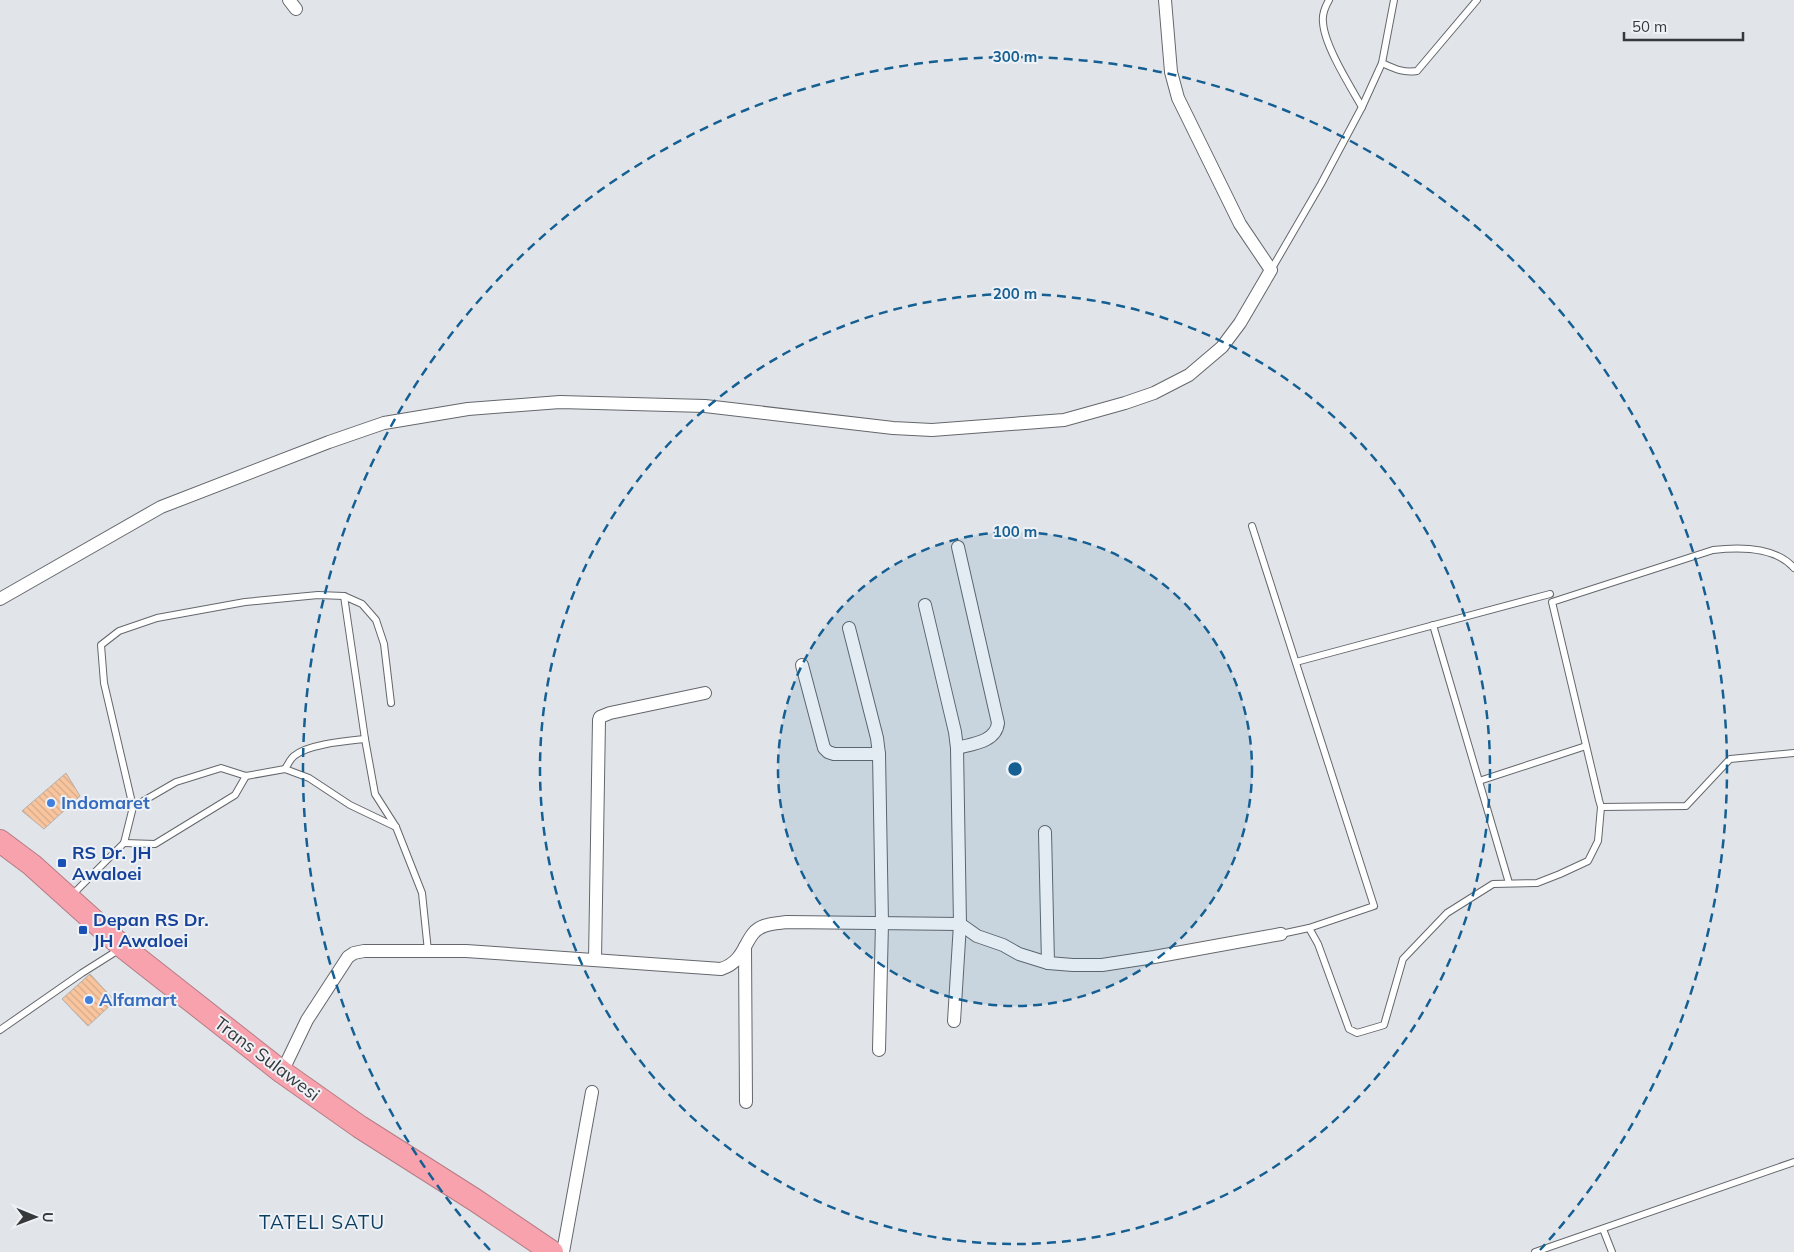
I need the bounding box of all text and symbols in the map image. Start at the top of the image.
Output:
scale bar [1624,10,1743,42]
text: 50 m [1632,17,1667,36]
text: 300 m [993,47,1037,66]
text: 200 m [993,284,1037,303]
text: 100 m [993,522,1037,541]
centre of rings [1006,760,1024,778]
place label: Indomaret [61,791,150,814]
marker: Indomaret [45,797,57,809]
place label: RS Dr. JH Awaloei [72,841,151,885]
marker: RS Dr. JH Awaloei [56,857,68,869]
place label: Depan RS Dr. JH Awaloei [93,908,209,952]
marker: Depan RS Dr. JH Awaloei [77,924,89,936]
place label: Alfamart [99,988,177,1011]
marker: Alfamart [83,994,95,1006]
street label: Trans Sulawesi [210,1011,325,1106]
north arrow [10,1192,60,1242]
district label: TATELI SATU [259,1210,385,1234]
text: U [39,1212,57,1223]

